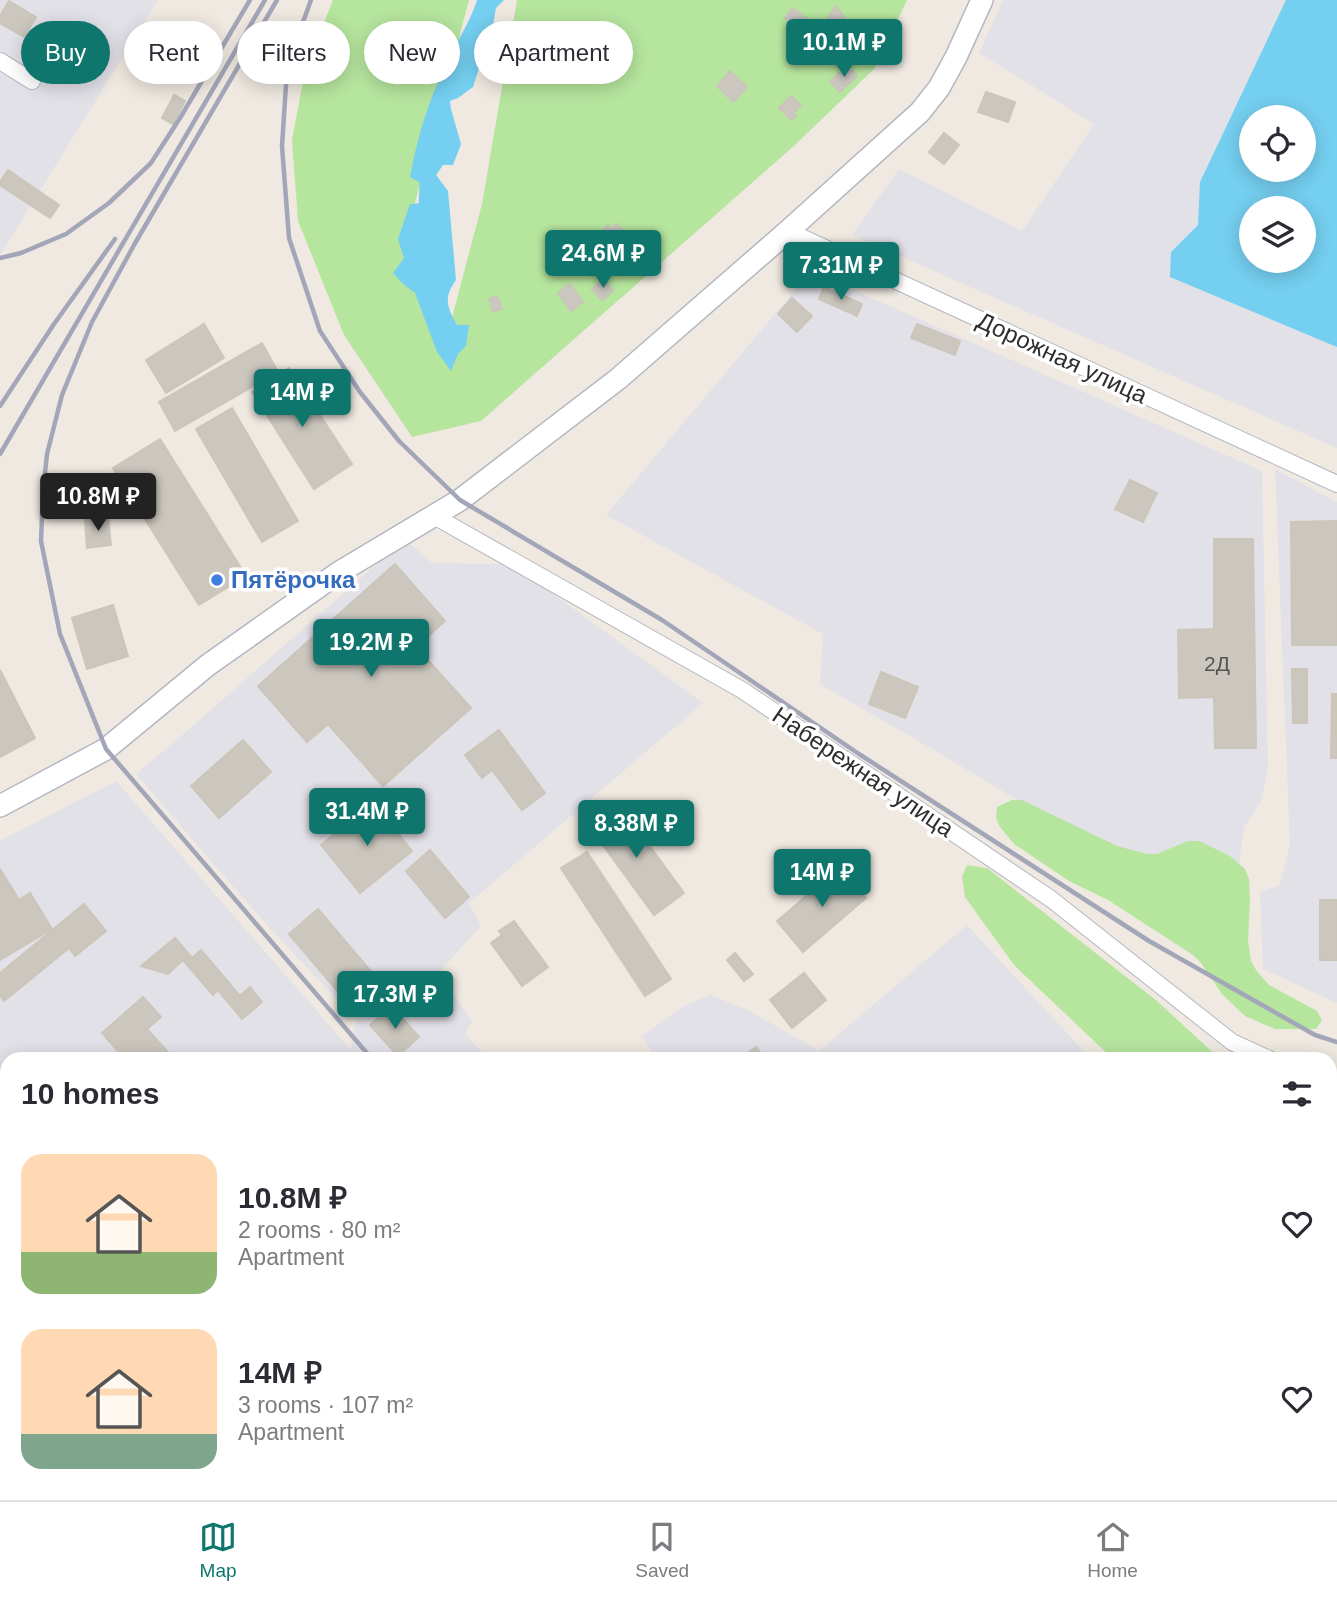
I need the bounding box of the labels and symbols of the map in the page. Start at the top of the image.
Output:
pin: 10.1M ₽ [779,20,909,79]
pin: 24.6M ₽ [538,230,668,290]
pin: 7.31M ₽ [776,243,906,302]
street label: Дорожная улица [973,306,1152,409]
pin: 14M ₽ [253,370,351,429]
pin: 10.8M ₽ [33,474,163,533]
place label: Пятёрочка [231,566,356,593]
marker: Пятёрочка [209,572,225,588]
pin: 19.2M ₽ [306,620,436,679]
house number: 2Д [1204,652,1230,675]
street label: Набережная улица [768,701,959,842]
pin: 31.4M ₽ [302,788,432,848]
pin: 8.38M ₽ [571,800,701,860]
pin: 14M ₽ [773,850,871,909]
pin: 17.3M ₽ [330,972,460,1031]

